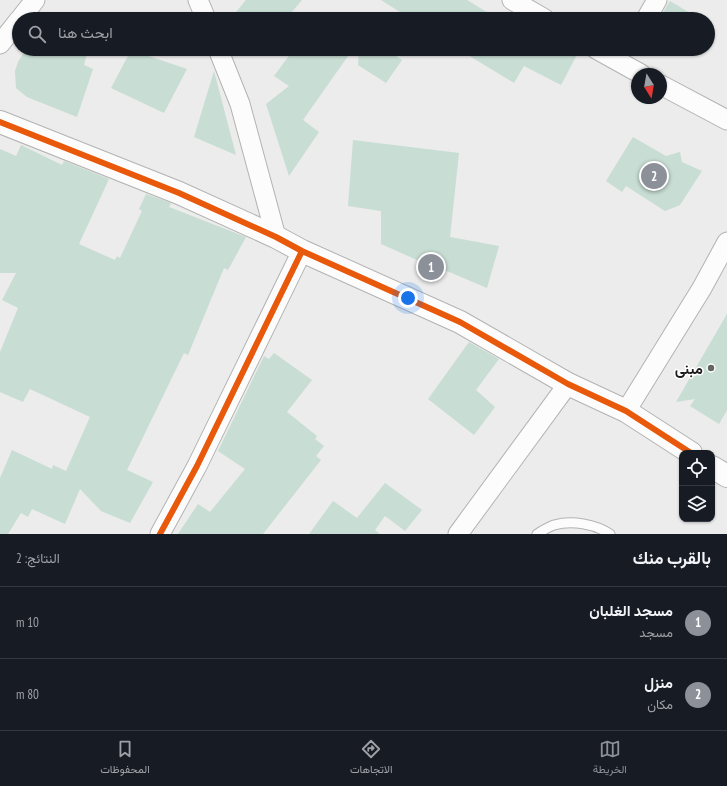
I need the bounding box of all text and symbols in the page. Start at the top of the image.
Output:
search box [12,12,715,56]
icon: search [26,23,48,45]
text: ابحث هنا [58,23,113,42]
north arrow [631,68,667,104]
pin: 2 [641,161,667,191]
pin: 1 [418,252,444,282]
your location [398,288,418,308]
place label: مبنى [675,359,703,378]
marker: مبنى [706,363,716,373]
map controls [679,450,715,522]
button: locate [679,450,715,486]
button: layers [679,486,715,522]
text: بالقرب منك [633,547,711,569]
text: النتائج: 2 [16,550,60,567]
text: مسجد الغلبان [589,601,673,620]
text: 10 m [16,614,39,631]
text: 1 [695,614,701,631]
text: مسجد [639,624,673,641]
text: منزل [644,673,673,692]
text: 80 m [16,686,39,703]
text: 2 [695,686,701,703]
text: مكان [647,696,673,713]
tab: المحفوظات [100,738,150,779]
tab: الاتجاهات [350,738,393,779]
tab: الخريطة [593,738,627,779]

